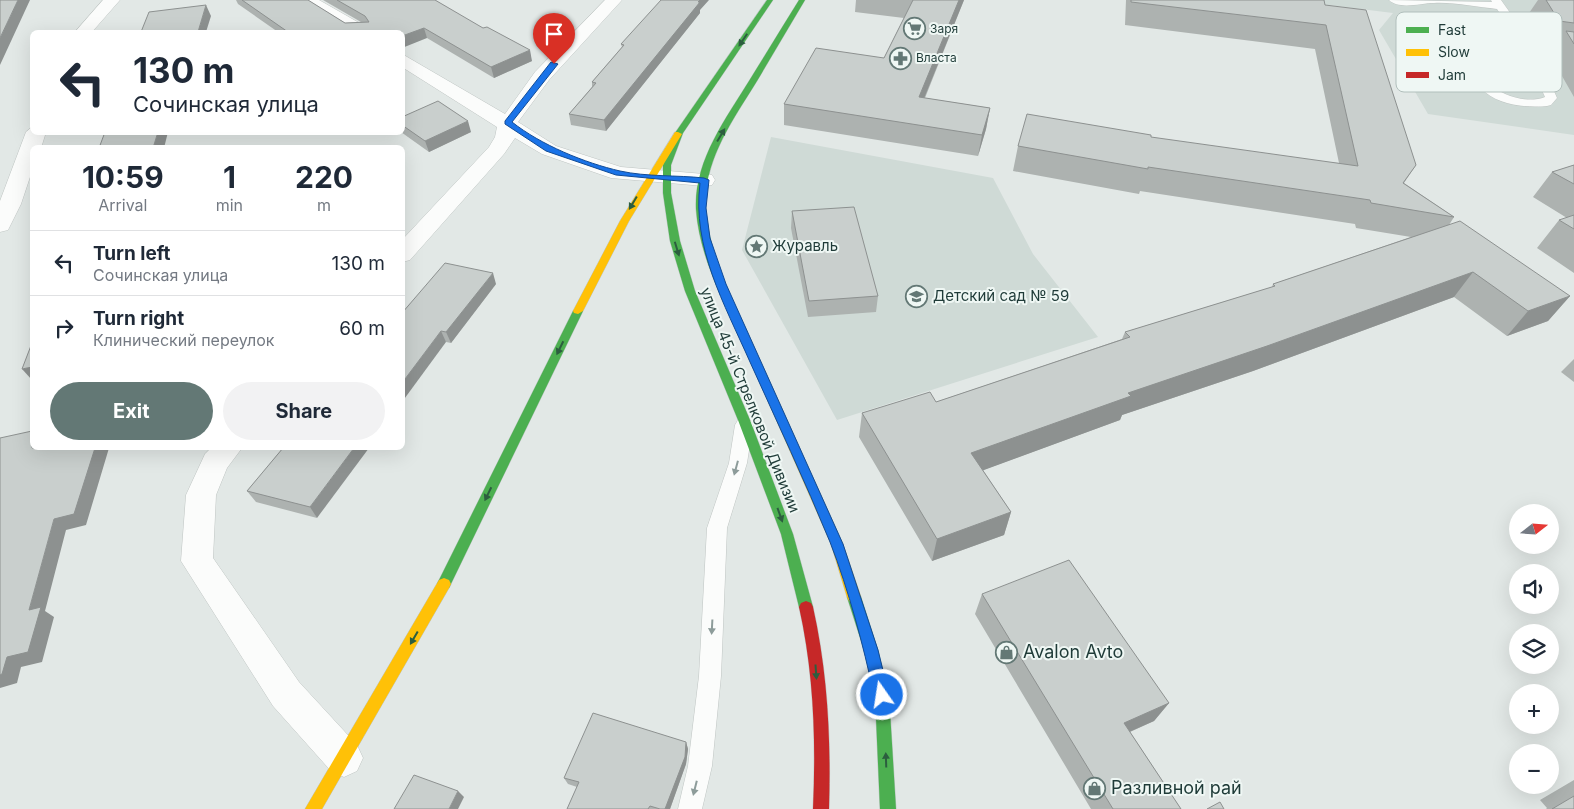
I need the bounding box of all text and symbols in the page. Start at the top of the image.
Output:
legend [1396,12,1562,92]
pin [533,13,575,64]
supermarket icon: Заря [902,17,926,41]
icon: arrive [540,20,568,48]
place label: Заря [930,21,958,36]
text: Fast [1438,21,1466,38]
one-way arrow [738,34,748,47]
text: Slow [1438,43,1470,60]
pharmacy icon: Власта [888,46,912,70]
text: 130 m [133,49,235,91]
icon: left [50,50,115,115]
place label: Власта [916,50,957,65]
text: Jam [1438,66,1466,83]
text: Сочинская улица [133,91,319,117]
one-way arrow [716,128,725,141]
text: 10:59 [82,159,164,195]
text: 1 [223,159,236,195]
text: 220 [295,159,353,195]
text: Arrival [98,195,147,215]
text: min [216,195,243,215]
text: m [317,195,331,215]
one-way arrow [628,196,637,209]
place icon: Журавль [744,234,768,258]
place label: Журавль [772,236,838,255]
text: Turn left [93,242,171,265]
one-way arrow [674,242,682,257]
icon: left [50,249,78,277]
text: 130 m [332,252,385,275]
text: Сочинская улица [93,265,228,285]
street label: улица 45-й Стрелковой Дивизии [696,284,804,515]
school or university icon: Детский сад № 59 [905,284,929,308]
place label: Детский сад № 59 [933,286,1069,305]
text: Turn right [93,307,184,330]
icon: right [50,314,78,342]
text: 60 m [339,317,385,340]
text: Клинический переулок [93,330,274,350]
one-way arrow [555,341,563,355]
button: Exit [50,382,213,440]
button: Share [223,382,385,440]
one-way arrow [732,460,740,475]
one-way arrow [484,487,492,501]
north arrow [1509,504,1559,554]
map controls [1509,504,1559,794]
one-way arrow [777,507,784,522]
button: sound [1509,564,1559,614]
one-way arrow [708,619,716,635]
button: layers [1509,624,1559,674]
one-way arrow [409,631,418,645]
shop icon: Avalon Avto [995,640,1019,664]
place label: Avalon Avto [1023,641,1123,662]
one-way arrow [813,665,821,681]
position arrow [855,668,907,720]
button: + [1509,684,1559,734]
button: − [1509,744,1559,794]
one-way arrow [882,752,890,768]
shop icon: Разливной рай [1083,776,1107,800]
place label: Разливной рай [1111,777,1242,798]
one-way arrow [691,781,699,796]

